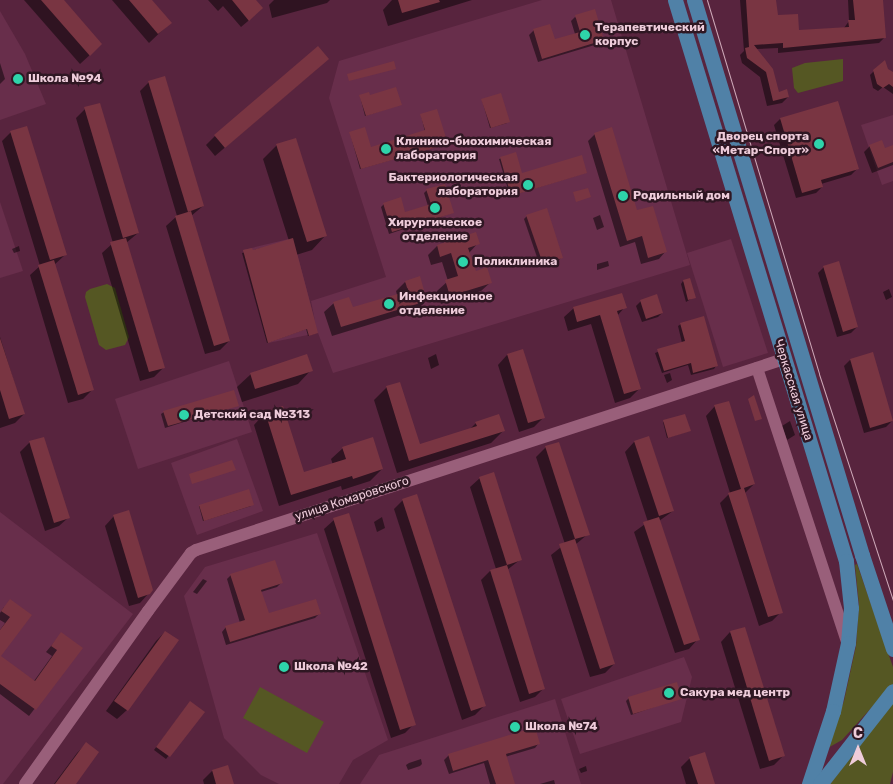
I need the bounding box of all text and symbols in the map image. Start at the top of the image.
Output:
place label: Терапевтический корпус [595,21,705,49]
marker: Терапевтический корпус [579,29,591,41]
place label: Школа №94 [28,72,102,86]
marker: Школа №94 [12,73,24,85]
place label: Дворец спорта «Метар-Спорт» [713,130,809,158]
place label: Клинико-биохимическая лаборатория [396,135,551,163]
marker: Дворец спорта «Метар-Спорт» [813,138,825,150]
marker: Клинико-биохимическая лаборатория [380,143,392,155]
place label: Бактериологическая лаборатория [389,171,518,199]
marker: Бактериологическая лаборатория [522,179,534,191]
place label: Родильный дом [633,189,730,203]
marker: Родильный дом [617,190,629,202]
marker: Хирургическое отделение [429,202,441,214]
place label: Хирургическое отделение [388,216,482,244]
marker: Поликлиника [456,255,470,269]
place label: Поликлиника [474,255,557,269]
place label: Инфекционное отделение [399,290,493,318]
marker: Инфекционное отделение [383,298,395,310]
street label: Черкасская улица [771,338,815,442]
place label: Детский сад №313 [194,408,310,422]
marker: Детский сад №313 [178,409,190,421]
street label: улица Комаровского [293,474,411,524]
place label: Школа №42 [294,660,368,674]
marker: Школа №42 [278,661,290,673]
marker: Сакура мед центр [662,686,676,700]
place label: Сакура мед центр [680,686,790,700]
place label: Школа №74 [525,720,597,734]
marker: Школа №74 [509,721,521,733]
north arrow [833,724,883,774]
text: С [853,725,863,742]

